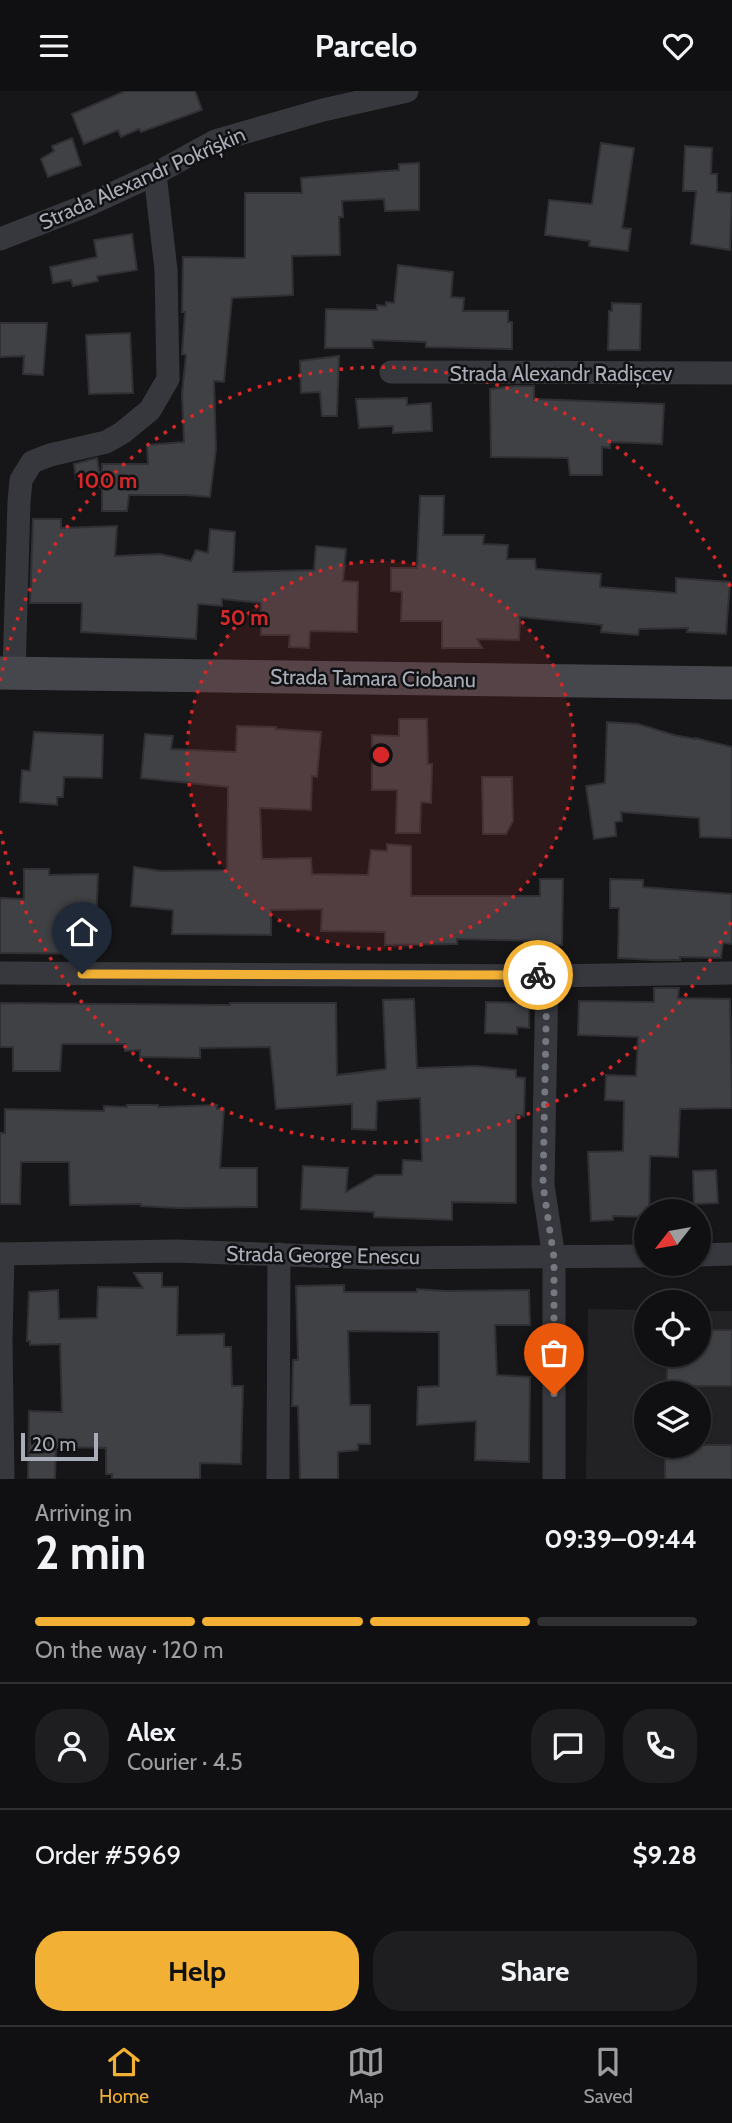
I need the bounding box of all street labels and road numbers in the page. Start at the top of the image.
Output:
street label: Strada Alexandr Pokrîșkin [35,121,250,237]
street label: Strada Alexandr Radișcev [450,361,673,388]
street label: Strada Tamara Ciobanu [270,664,476,692]
street label: Strada George Enescu [226,1241,420,1269]

